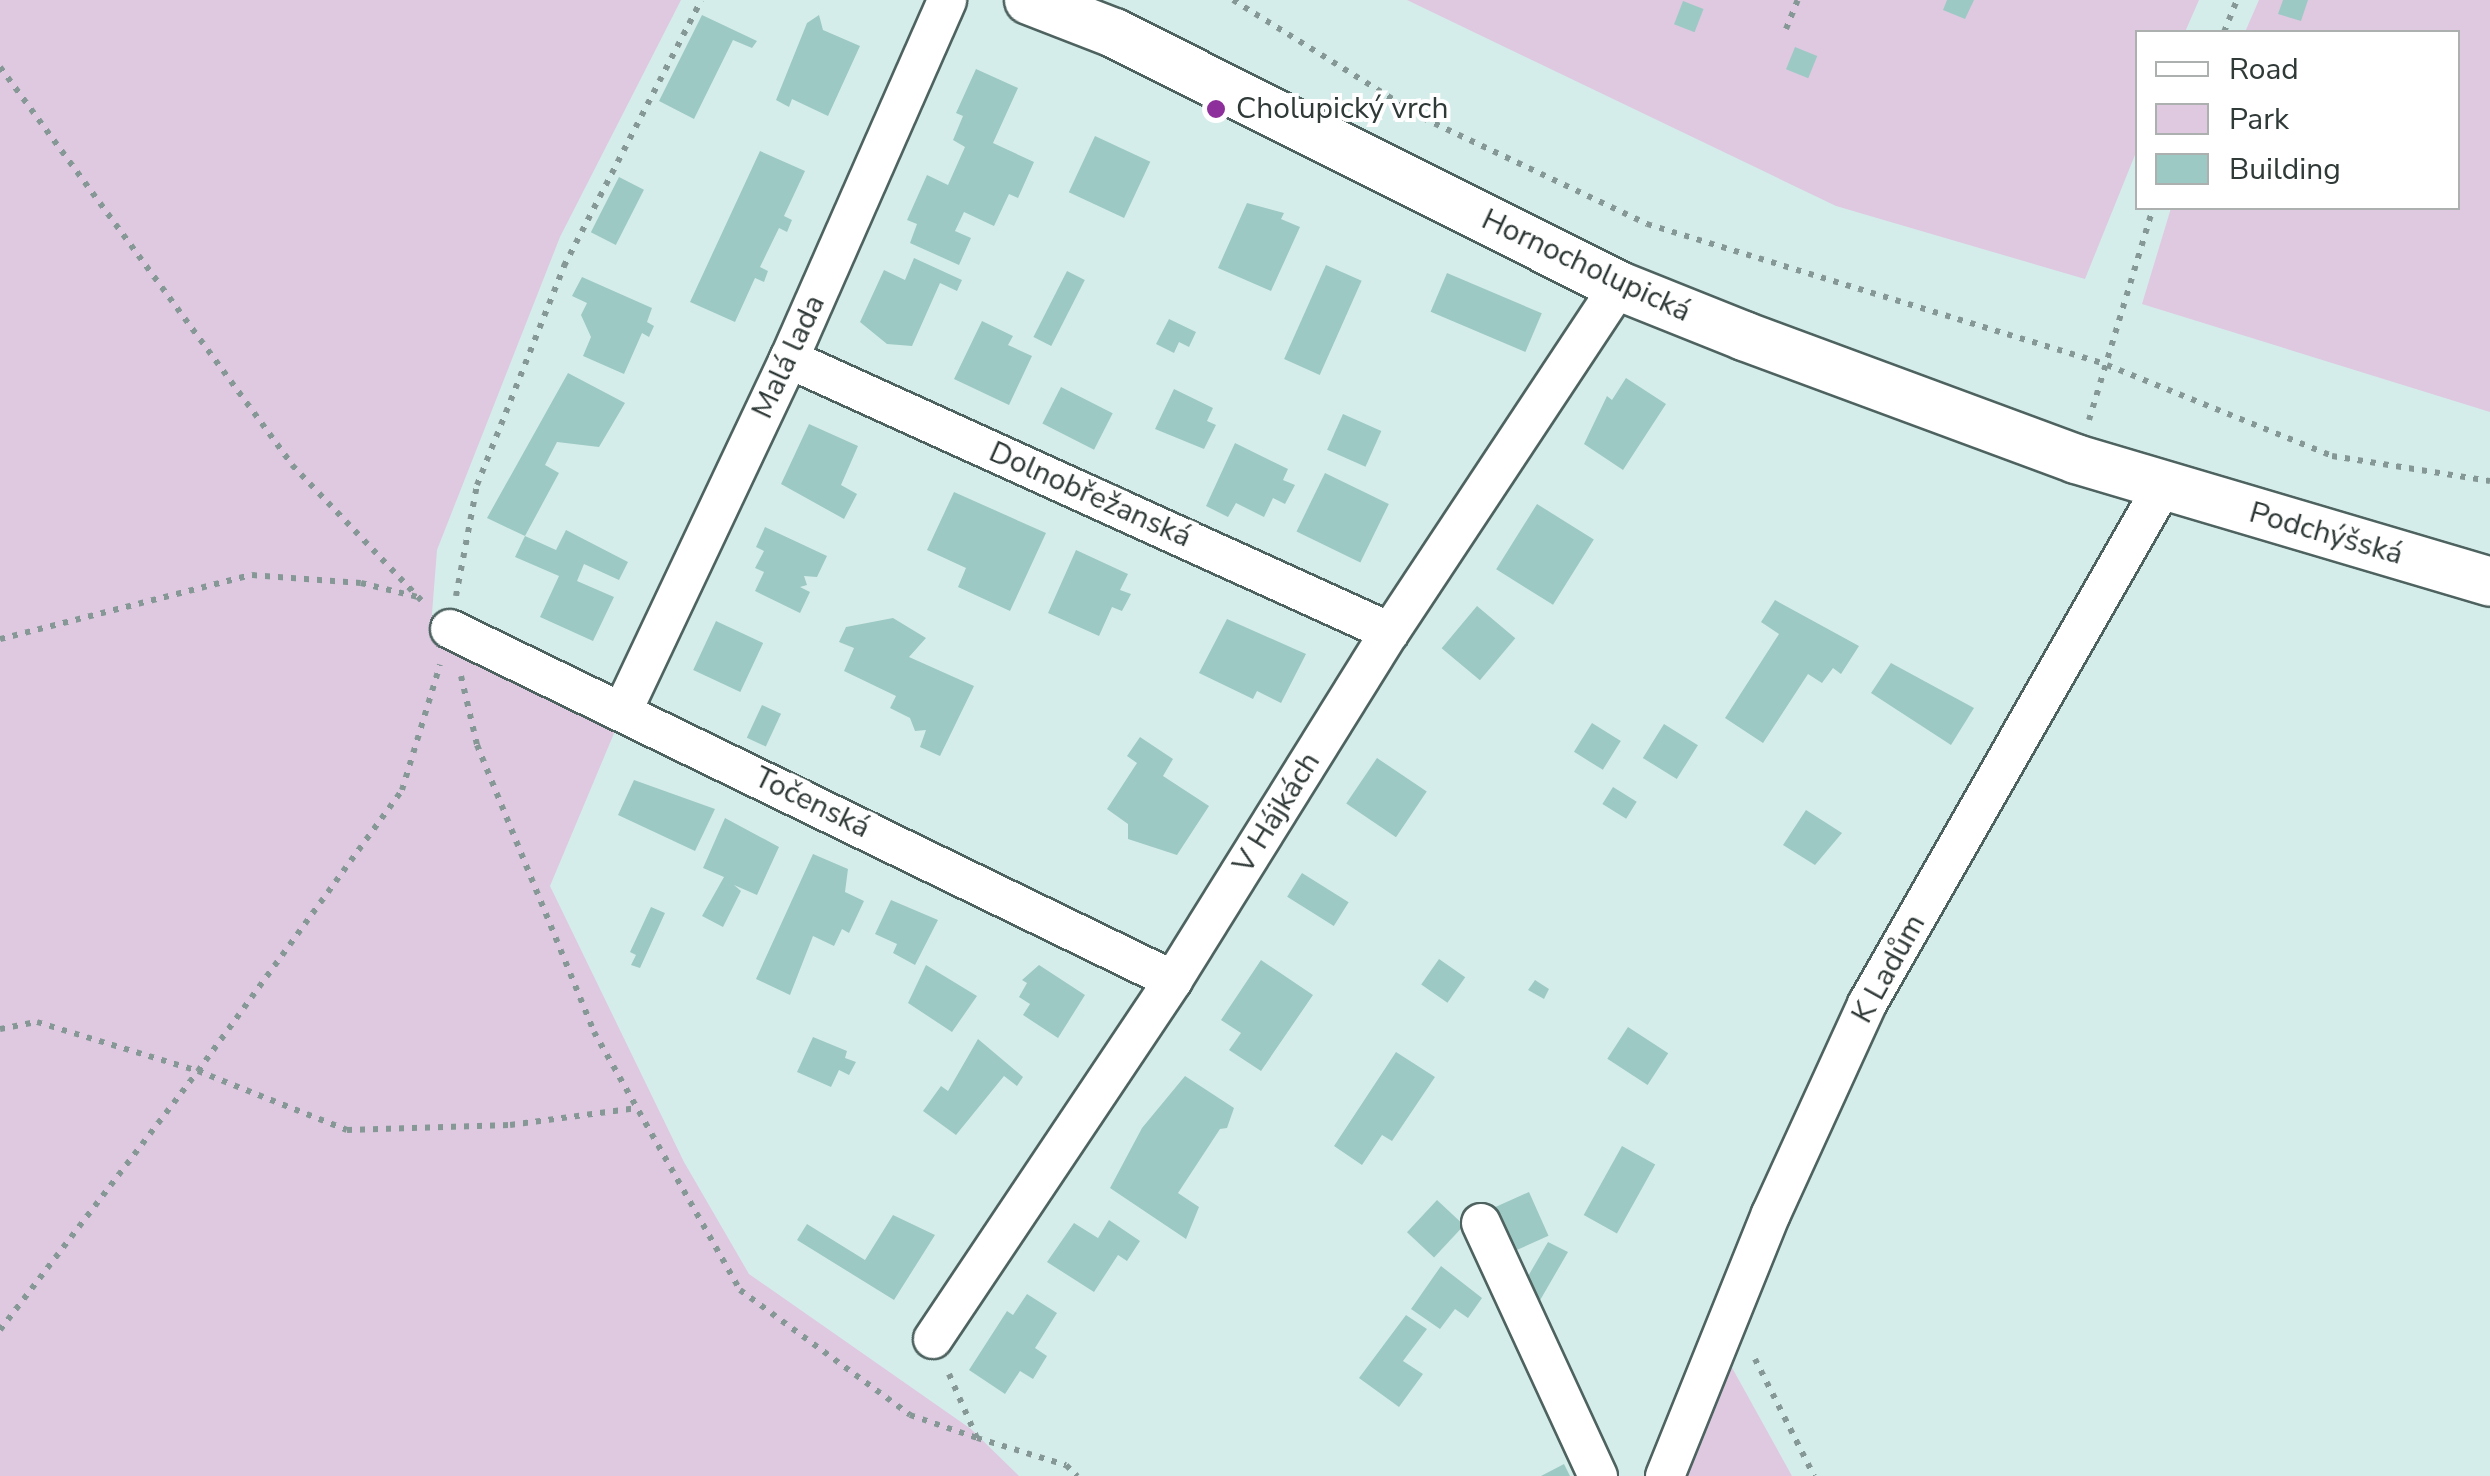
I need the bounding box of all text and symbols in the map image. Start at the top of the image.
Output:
legend [2135,30,2460,210]
text: Road [2229,49,2299,90]
place label: Cholupický vrch [1236,91,1449,127]
marker: Cholupický vrch [1205,98,1227,120]
text: Park [2229,99,2289,140]
text: Building [2229,149,2341,190]
street label: Hornocholupická [1476,202,1696,330]
street label: Malá lada [745,289,833,425]
street label: Dolnobřežanská [983,434,1197,556]
street label: Podchýšská [2245,495,2407,573]
street label: V Hájkách [1226,746,1328,880]
street label: Točenská [748,760,876,846]
street label: K Ladům [1844,908,1934,1030]

